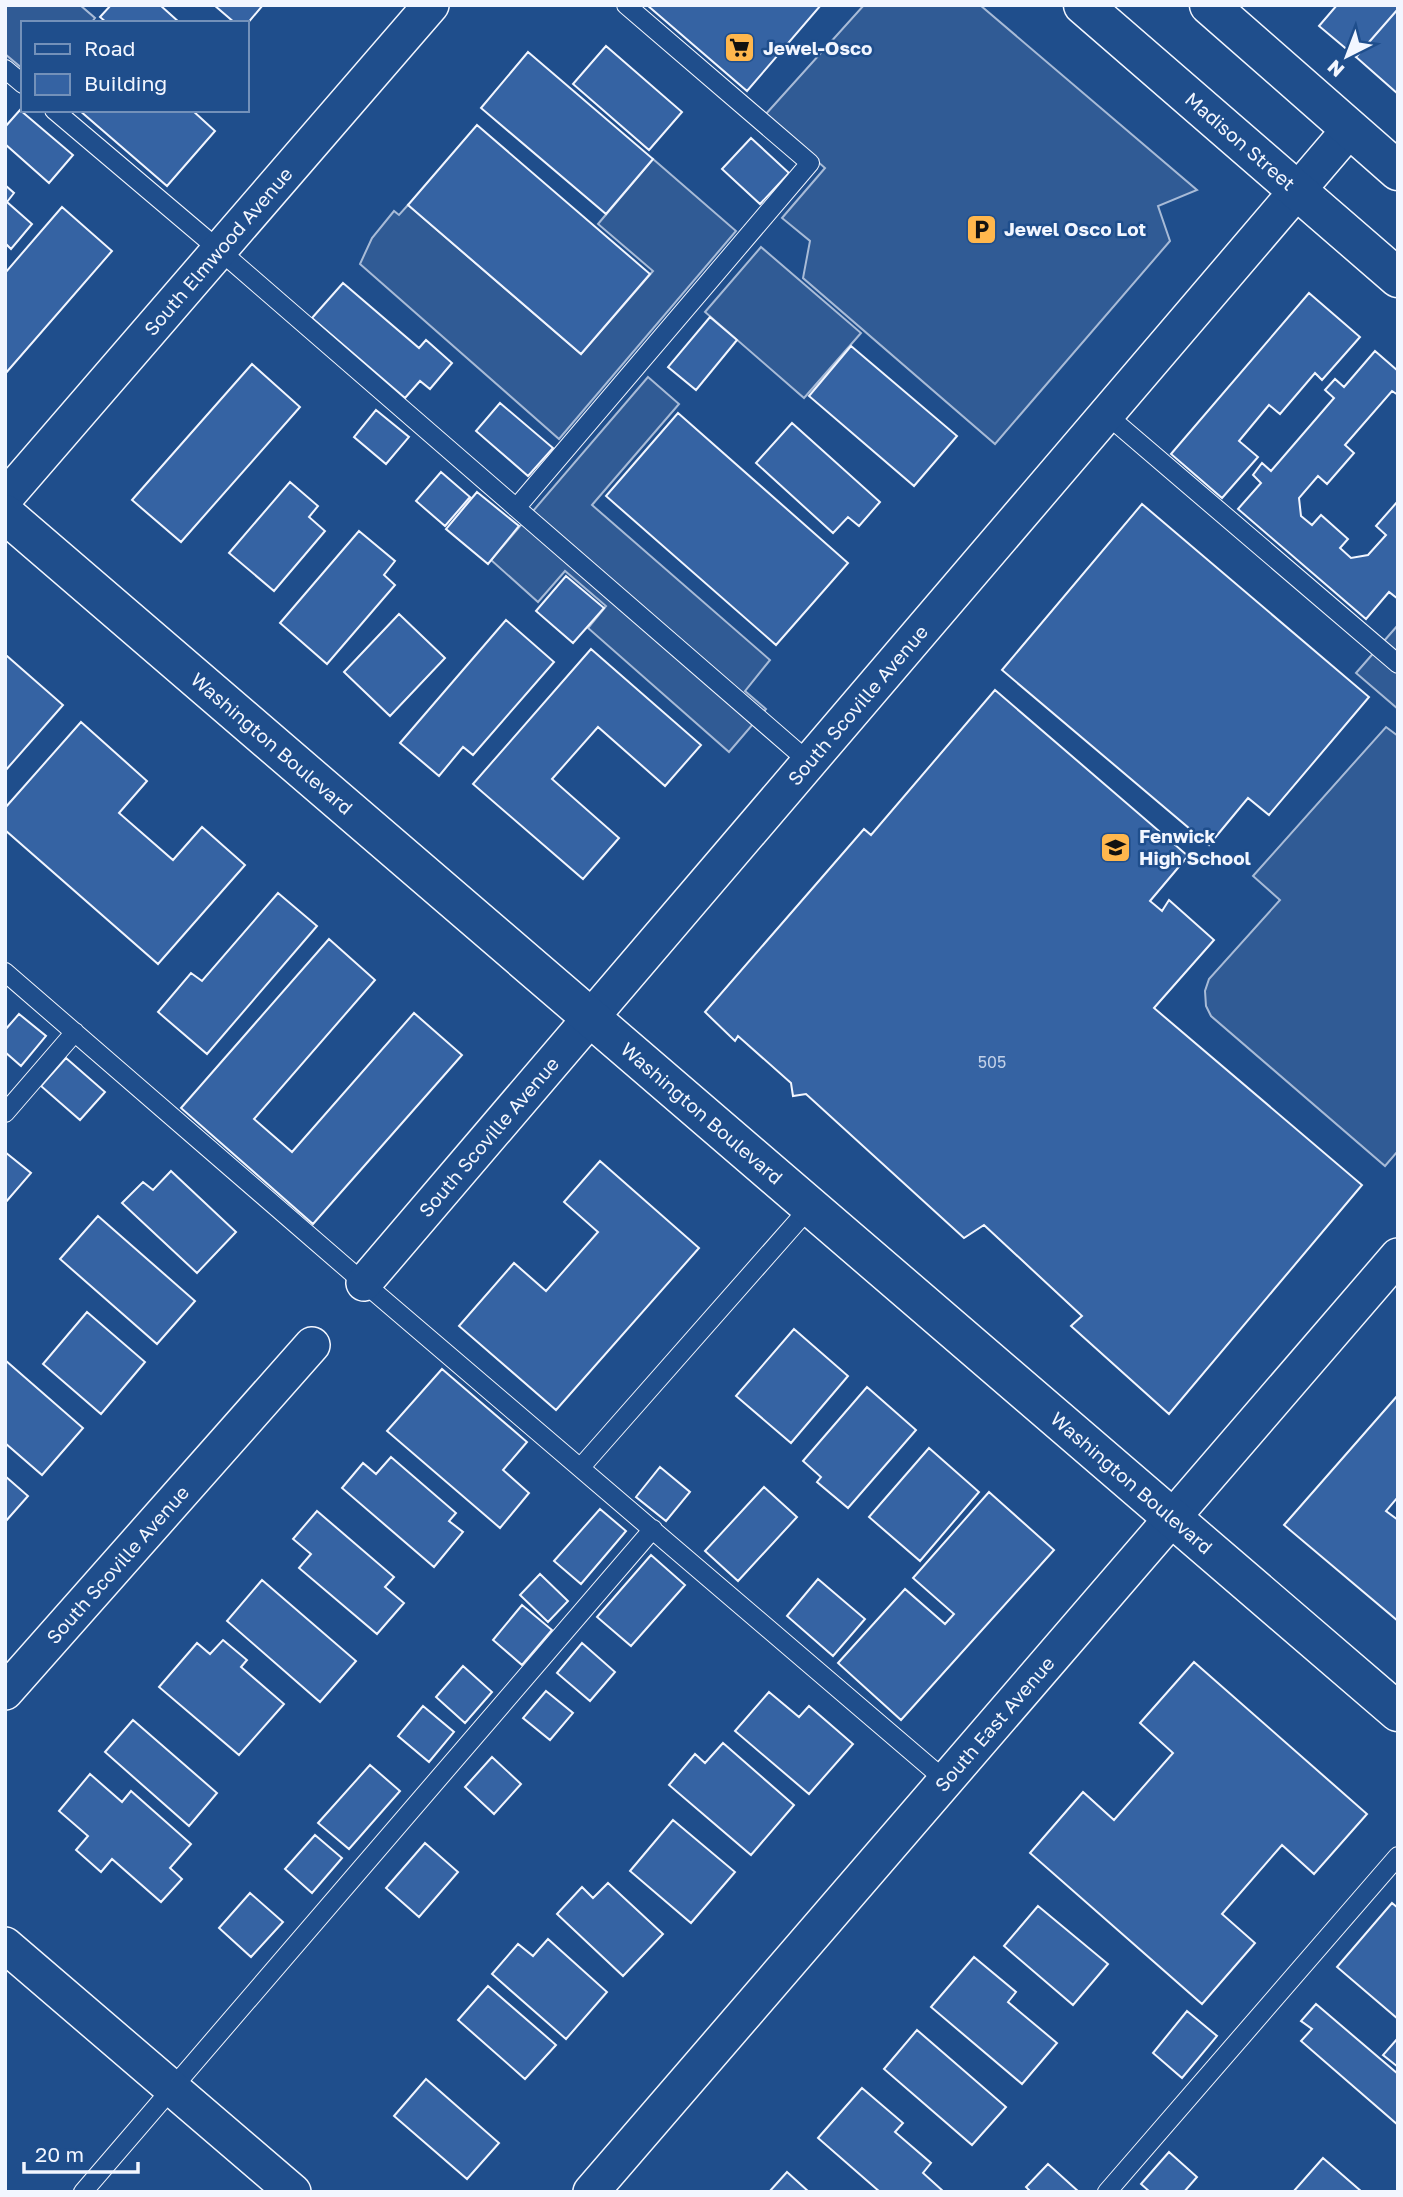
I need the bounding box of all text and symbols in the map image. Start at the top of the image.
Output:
legend [21,21,248,112]
north arrow [1312,21,1382,91]
supermarket icon: Jewel-Osco [723,31,757,65]
text: Road [84,35,135,61]
place label: Jewel-Osco [763,36,872,59]
text: N [1322,56,1348,82]
text: Building [84,70,167,96]
street label: Madison Street [1181,87,1300,195]
street label: South Elmwood Avenue [139,162,297,340]
parking icon: Jewel Osco Lot [964,212,998,246]
place label: Jewel Osco Lot [1004,217,1146,240]
street label: South Scoville Avenue [783,620,932,790]
street label: Washington Boulevard [187,667,358,819]
place label: Fenwick High School [1139,824,1251,869]
school or university icon: Fenwick High School [1099,830,1133,864]
street label: Washington Boulevard [617,1037,788,1189]
street label: South Scoville Avenue [414,1052,563,1221]
house number: 505 [978,1052,1006,1072]
street label: Washington Boulevard [1046,1407,1218,1558]
street label: South Scoville Avenue [41,1481,193,1648]
street label: South East Avenue [930,1651,1059,1796]
scale bar [24,2130,138,2174]
text: 20 m [35,2141,84,2167]

